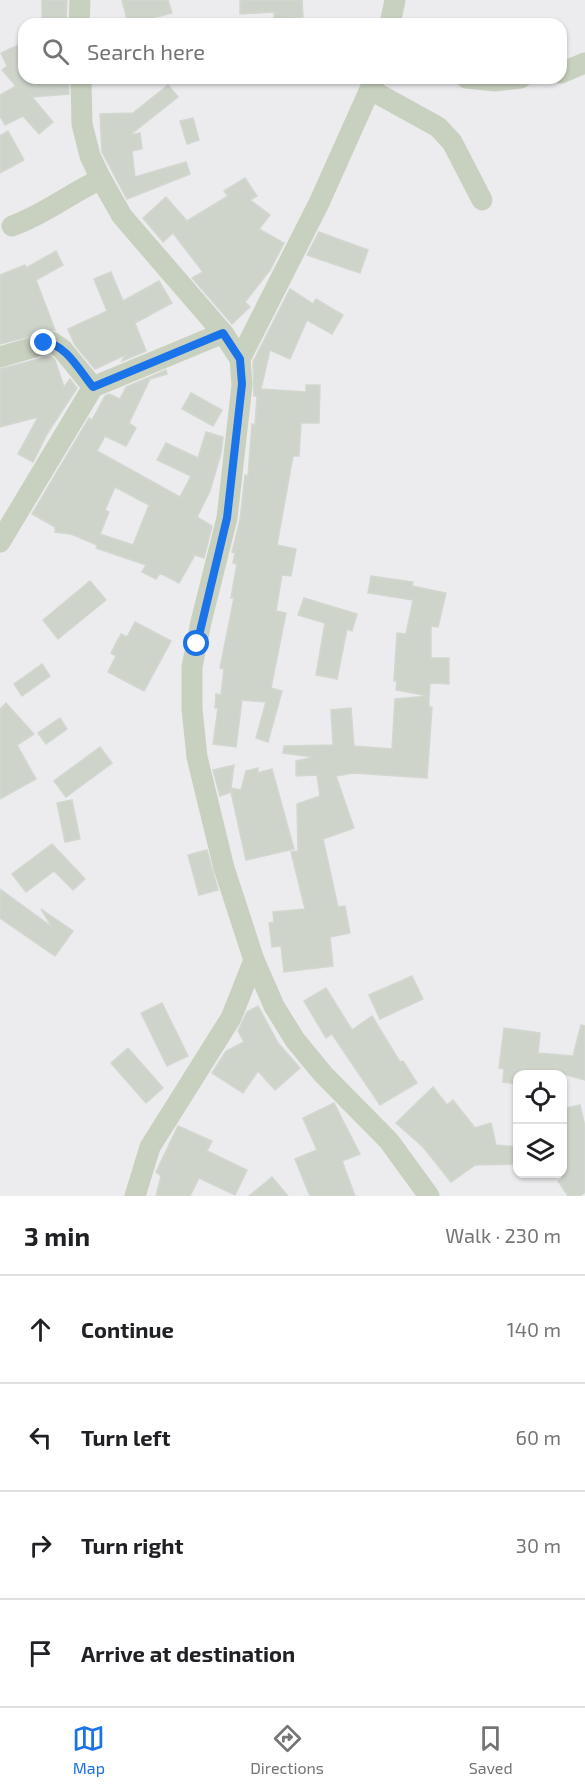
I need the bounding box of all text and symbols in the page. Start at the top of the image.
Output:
search box [18,18,567,84]
icon: search [39,35,72,68]
text: Search here [87,38,205,64]
route end [30,329,56,355]
route start [183,630,209,656]
map controls [513,1070,567,1178]
button: locate [513,1070,567,1124]
button: layers [513,1124,567,1178]
text: 3 min [24,1220,90,1251]
text: Walk · 230 m [445,1223,561,1247]
icon: ahead [24,1313,57,1346]
text: Continue [81,1316,174,1342]
text: 140 m [507,1317,561,1341]
icon: left [24,1421,57,1454]
text: Turn left [81,1424,170,1450]
text: 60 m [516,1425,561,1449]
icon: right [24,1529,57,1562]
text: Turn right [81,1532,183,1558]
text: 30 m [516,1533,561,1557]
icon: arrive [24,1637,57,1670]
text: Arrive at destination [81,1640,295,1666]
tab: Map [72,1722,105,1777]
tab: Directions [250,1722,324,1777]
tab: Saved [469,1722,513,1777]

